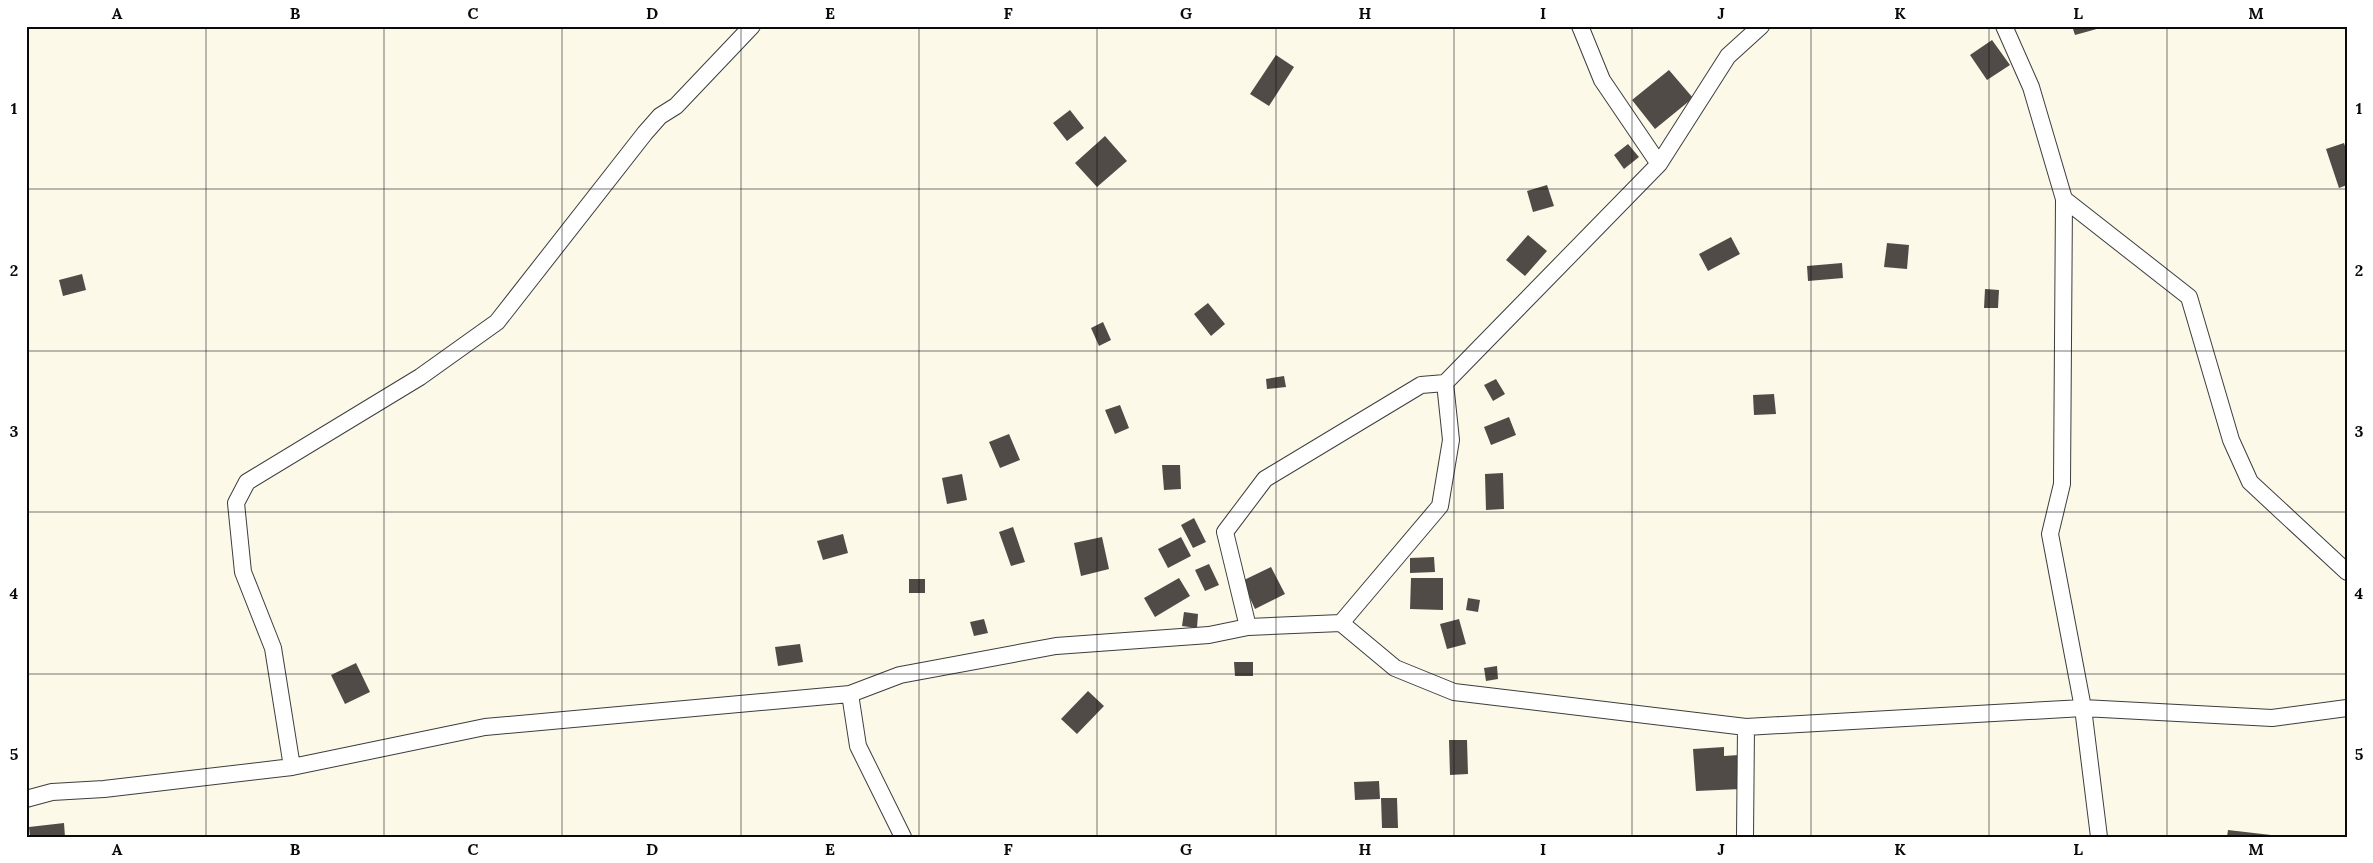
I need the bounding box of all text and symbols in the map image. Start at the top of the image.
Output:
text: A [112,3,123,23]
text: B [290,3,301,23]
text: C [467,3,479,23]
text: D [646,3,658,23]
text: E [825,3,835,23]
text: F [1003,3,1013,23]
text: G [1180,3,1192,23]
text: H [1359,3,1372,23]
text: I [1540,3,1546,23]
text: J [1717,3,1725,23]
text: K [1894,3,1906,23]
text: L [2073,3,2083,23]
text: M [2248,3,2264,23]
text: 1 [11,98,17,118]
text: 1 [2356,98,2362,118]
text: 2 [10,260,18,280]
text: 2 [2355,260,2363,280]
text: 3 [10,421,19,441]
text: 3 [2355,421,2364,441]
text: 4 [10,583,19,603]
text: 4 [2355,583,2364,603]
text: 5 [10,744,19,764]
text: 5 [2355,744,2364,764]
text: A [112,839,123,859]
text: B [290,839,301,859]
text: C [467,839,479,859]
text: D [646,839,658,859]
text: E [825,839,835,859]
text: F [1003,839,1013,859]
text: G [1180,839,1192,859]
text: H [1359,839,1372,859]
text: I [1540,839,1546,859]
text: J [1717,839,1725,859]
text: K [1894,839,1906,859]
text: L [2073,839,2083,859]
text: M [2248,839,2264,859]

